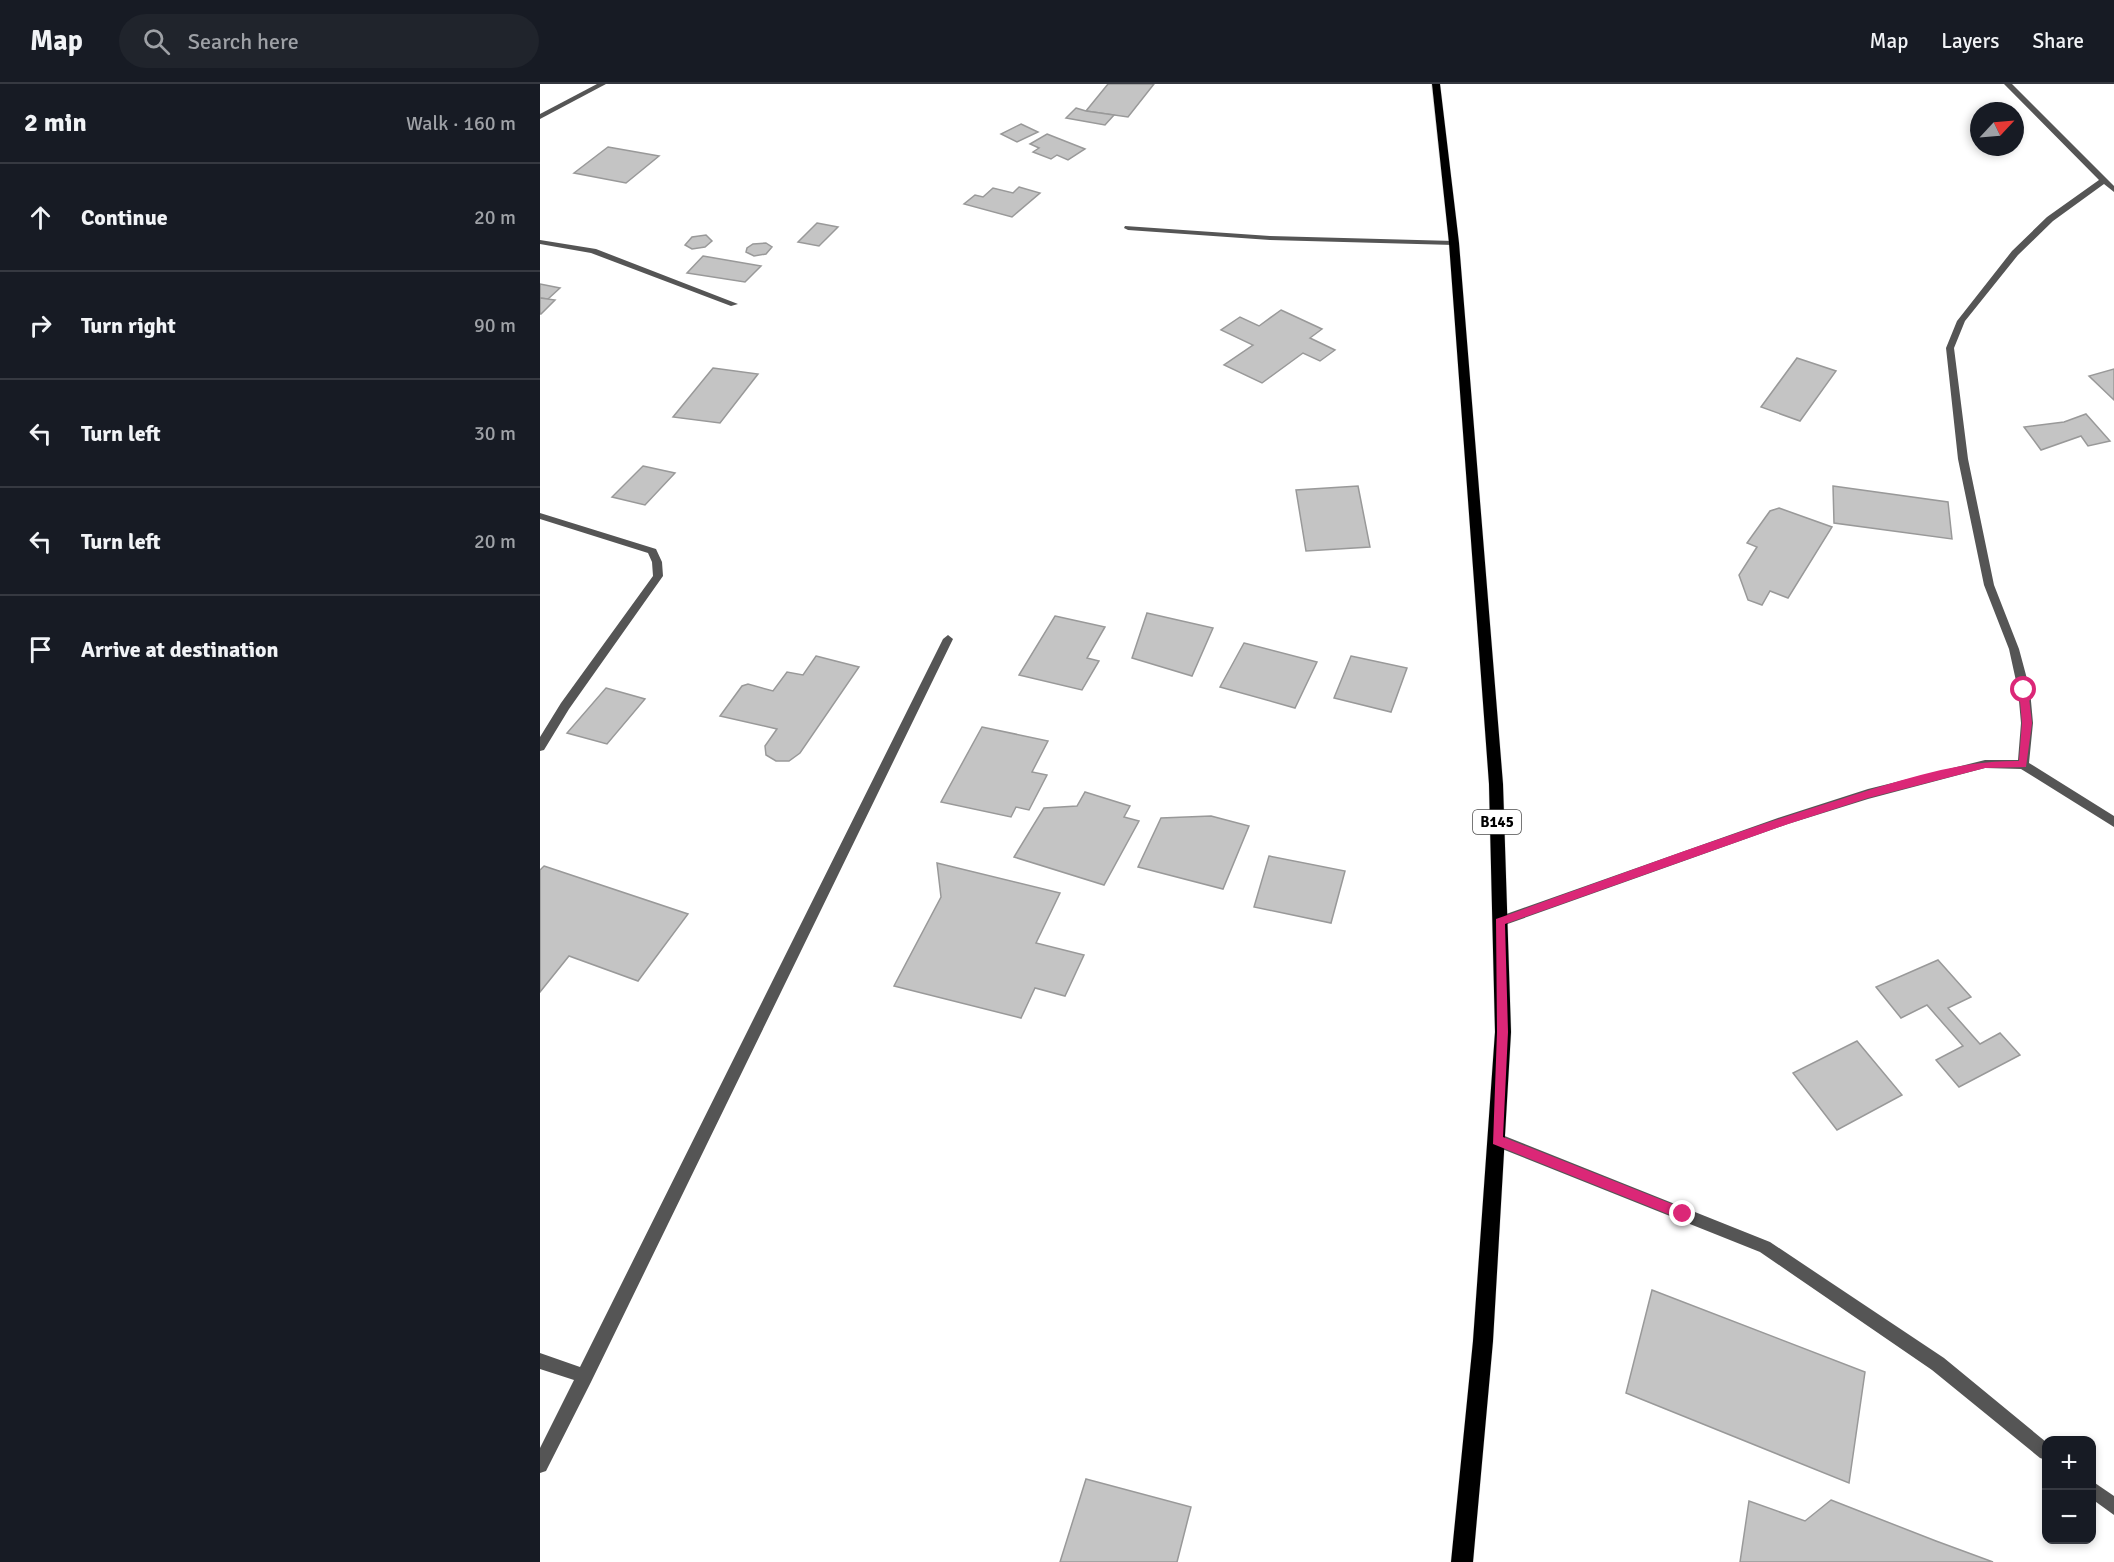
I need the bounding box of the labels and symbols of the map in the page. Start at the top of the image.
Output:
north arrow [1970,102,2024,156]
route start [2010,676,2036,702]
road number: B145 [1473,810,1521,834]
route end [1669,1200,1695,1226]

